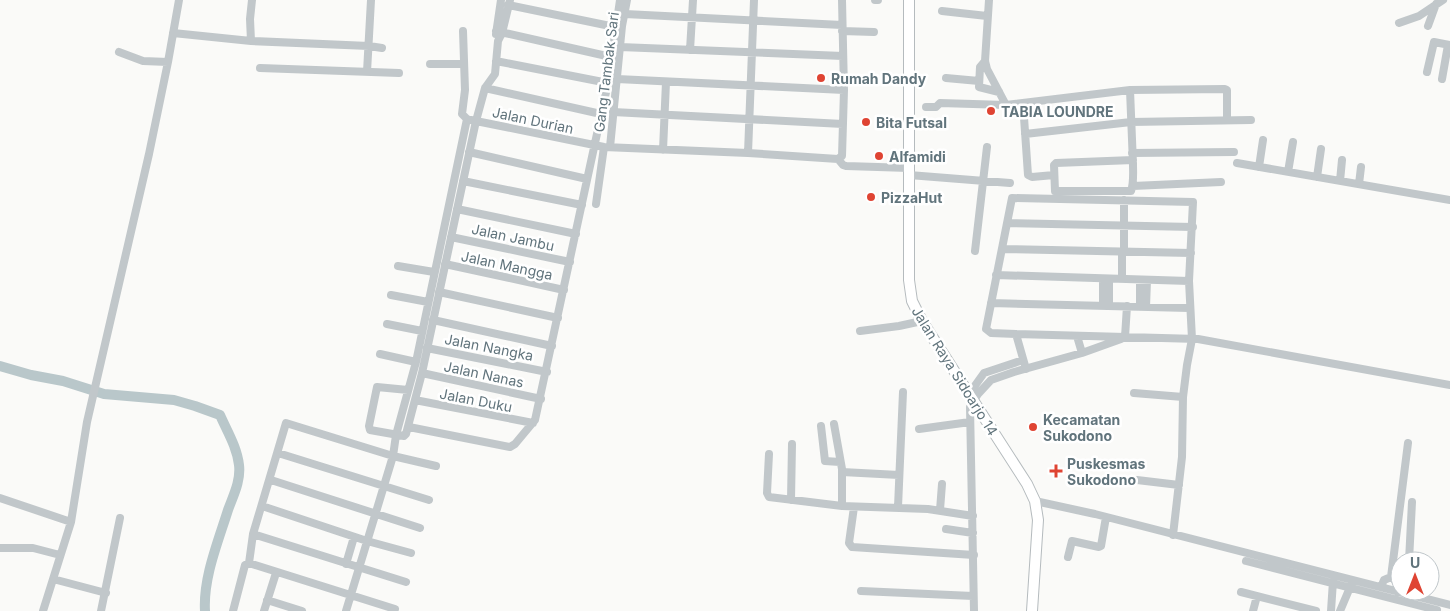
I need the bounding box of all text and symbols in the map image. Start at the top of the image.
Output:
street label: Gang Tambak Sari [590,11,622,133]
place label: Rumah Dandy [831,70,927,87]
marker: Rumah Dandy [815,72,827,84]
street label: Jalan Durian [491,103,575,137]
place label: TABIA LOUNDRE [1001,103,1114,120]
marker: TABIA LOUNDRE [985,105,997,117]
place label: Bita Futsal [876,114,947,131]
marker: Bita Futsal [860,116,872,128]
place label: Alfamidi [889,148,946,165]
marker: Alfamidi [873,150,885,162]
place label: PizzaHut [881,189,942,206]
marker: PizzaHut [865,191,877,203]
street label: Jalan Jambu [470,220,556,254]
street label: Jalan Mangga [460,247,554,283]
street label: Jalan Raya Sidoarjo 14 [908,303,1002,439]
street label: Jalan Nangka [443,330,535,364]
street label: Jalan Nanas [442,357,526,391]
street label: Jalan Duku [438,385,514,415]
place label: Kecamatan Sukodono [1043,411,1120,444]
marker: Kecamatan Sukodono [1027,421,1039,433]
place label: Puskesmas Sukodono [1067,455,1146,488]
marker: Puskesmas Sukodono [1049,464,1063,478]
north arrow [1390,551,1440,601]
text: U [1410,554,1420,571]

